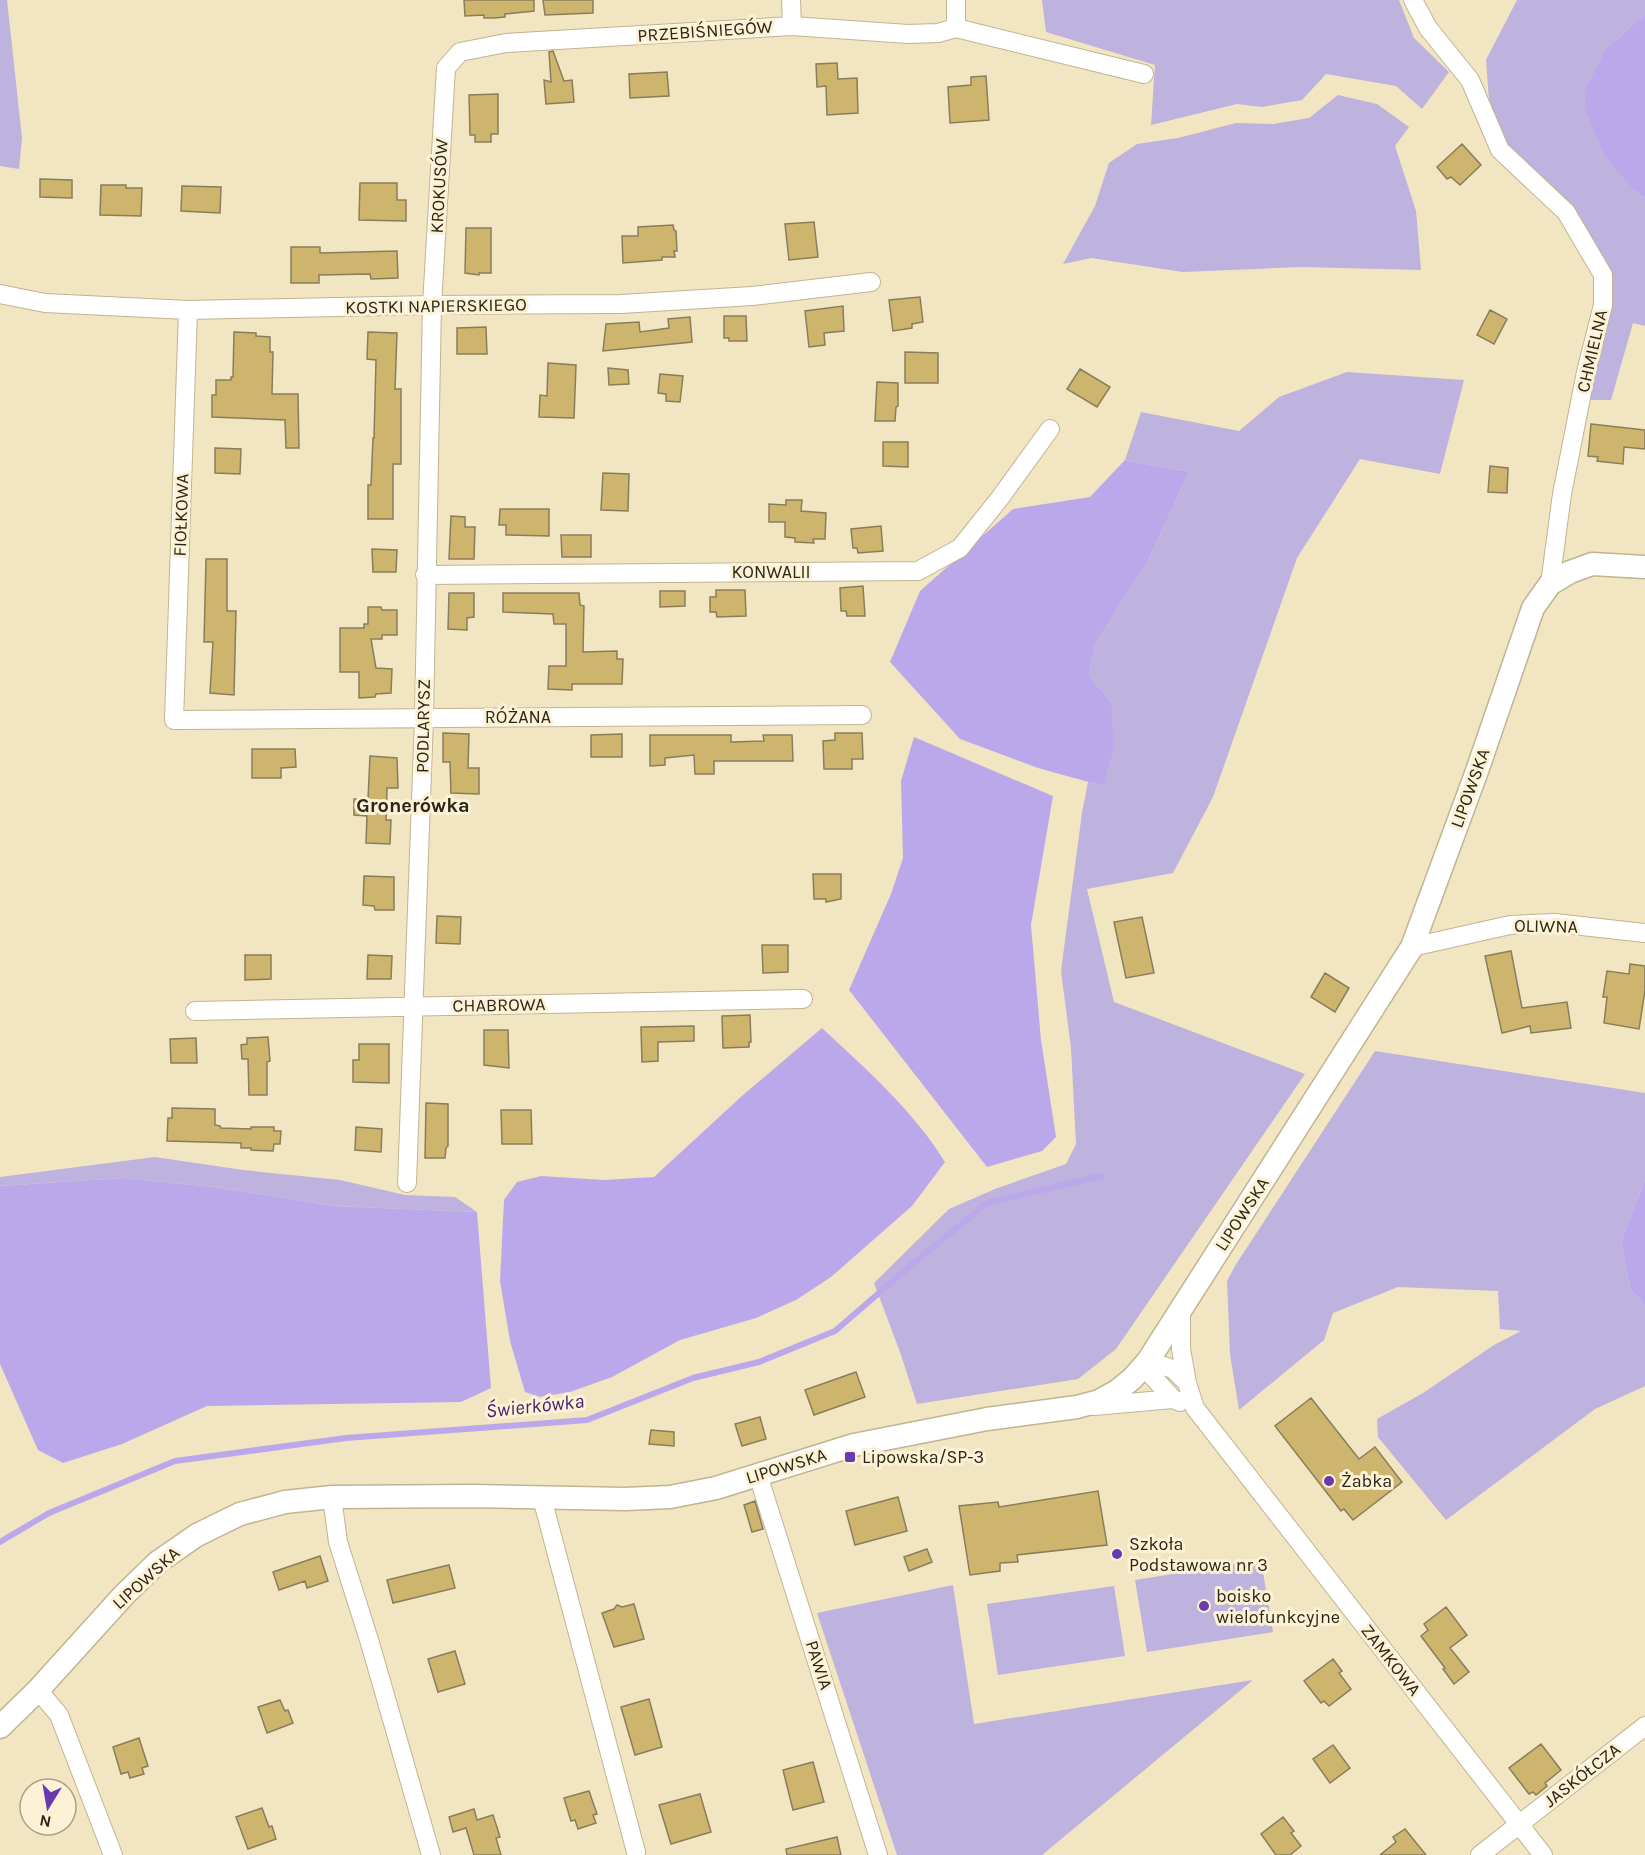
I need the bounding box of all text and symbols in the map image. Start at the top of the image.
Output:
street label: PRZEBIŚNIEGÓW [637,14,773,47]
street label: KROKUSÓW [425,138,452,234]
street label: KOSTKI NAPIERSKIEGO [345,293,527,319]
street label: CHMIELNA [1572,307,1612,395]
street label: FIOŁKOWA [169,473,193,557]
street label: KONWALII [731,561,811,583]
street label: PODLARYSZ [411,679,435,773]
street label: RÓŻANA [485,705,551,728]
street label: LIPOWSKA [1445,745,1495,831]
district label: Gronerówka [356,794,470,817]
street label: OLIWNA [1514,914,1578,938]
street label: CHABROWA [452,993,546,1017]
street label: LIPOWSKA [1210,1173,1274,1255]
water label: Świerkówka [485,1388,585,1423]
street label: LIPOWSKA [743,1443,829,1489]
place label: Lipowska/SP-3 [862,1446,984,1468]
marker: Lipowska/SP-3 [843,1450,857,1464]
place label: Żabka [1341,1470,1392,1492]
marker: Żabka [1322,1474,1336,1488]
place label: Szkoła Podstawowa nr 3 [1129,1533,1268,1576]
street label: LIPOWSKA [108,1542,184,1614]
marker: Szkoła Podstawowa nr 3 [1110,1547,1124,1561]
place label: boisko wielofunkcyjne [1216,1585,1340,1628]
marker: boisko wielofunkcyjne [1197,1599,1211,1613]
street label: ZAMKOWA [1356,1620,1426,1700]
street label: PAWIA [801,1638,837,1692]
street label: JASKÓŁCZA [1539,1737,1625,1812]
north arrow [18,1777,78,1837]
text: N [38,1811,53,1832]

